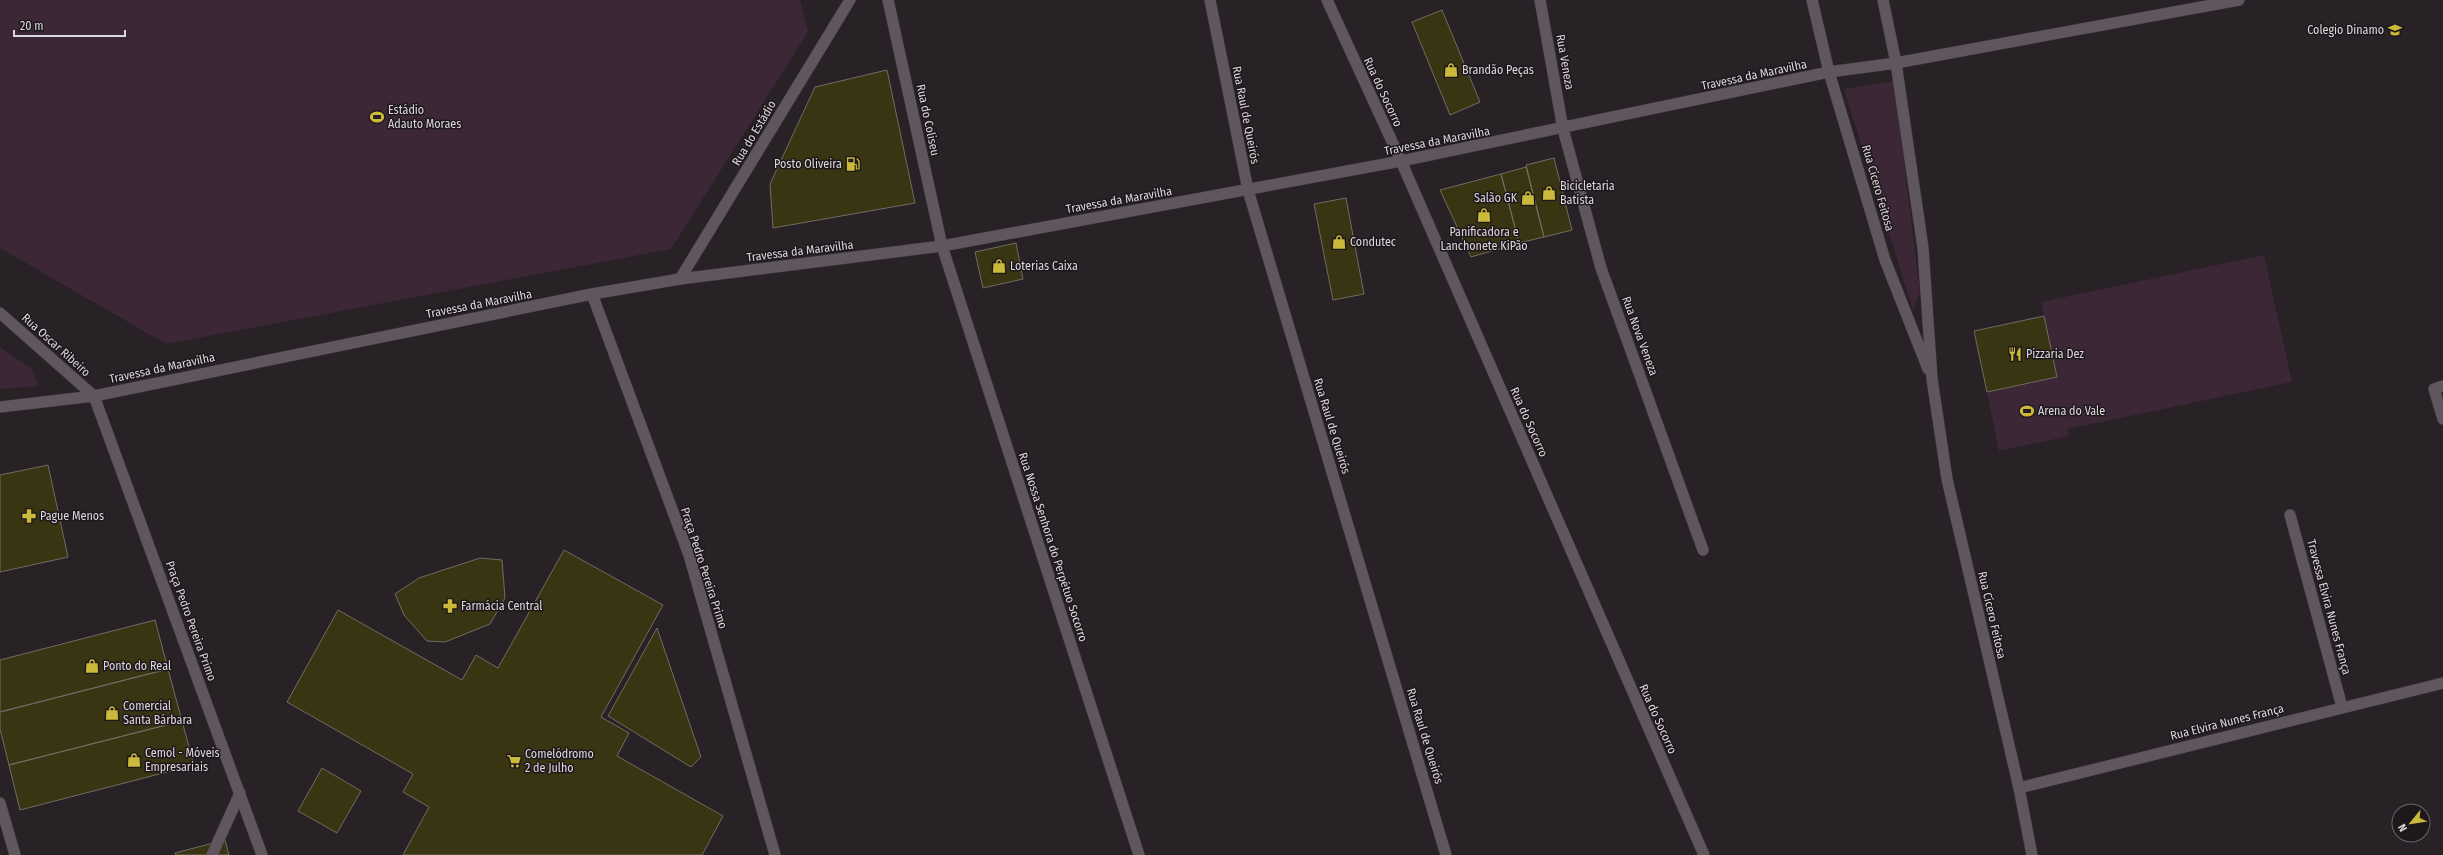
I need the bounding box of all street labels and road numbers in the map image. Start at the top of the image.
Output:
street label: Rua Veneza [1553,33,1577,91]
street label: Rua do Socorro [1361,55,1405,129]
street label: Travessa da Maravilha [1700,57,1808,93]
street label: Rua Raul de Queirós [1230,65,1262,165]
street label: Rua do Coliseu [914,83,942,157]
street label: Rua do Estádio [729,98,779,168]
street label: Travessa da Maravilha [1383,124,1491,158]
street label: Rua Cícero Feitosa [1859,143,1897,233]
street label: Travessa da Maravilha [1065,184,1173,216]
street label: Travessa da Maravilha [746,237,854,264]
street label: Travessa da Maravilha [425,287,533,321]
street label: Rua Nova Veneza [1619,294,1661,378]
street label: Rua Oscar Ribeiro [19,311,93,379]
street label: Travessa da Maravilha [108,350,216,386]
street label: Rua Raul de Queirós [1311,376,1353,476]
street label: Rua do Socorro [1507,385,1551,459]
street label: Rua Nossa Senhora do Perpétuo Socorro [1016,451,1090,643]
street label: Praça Pedro Pereira Primo [678,506,730,630]
street label: Travessa Elvira Nunes França [2304,538,2354,676]
street label: Praça Pedro Pereira Primo [163,559,219,683]
street label: Rua Cícero Feitosa [1975,570,2009,660]
street label: Rua do Socorro [1636,682,1680,756]
street label: Rua Raul de Queirós [1404,686,1446,786]
street label: Rua Elvira Nunes França [2169,701,2285,743]

